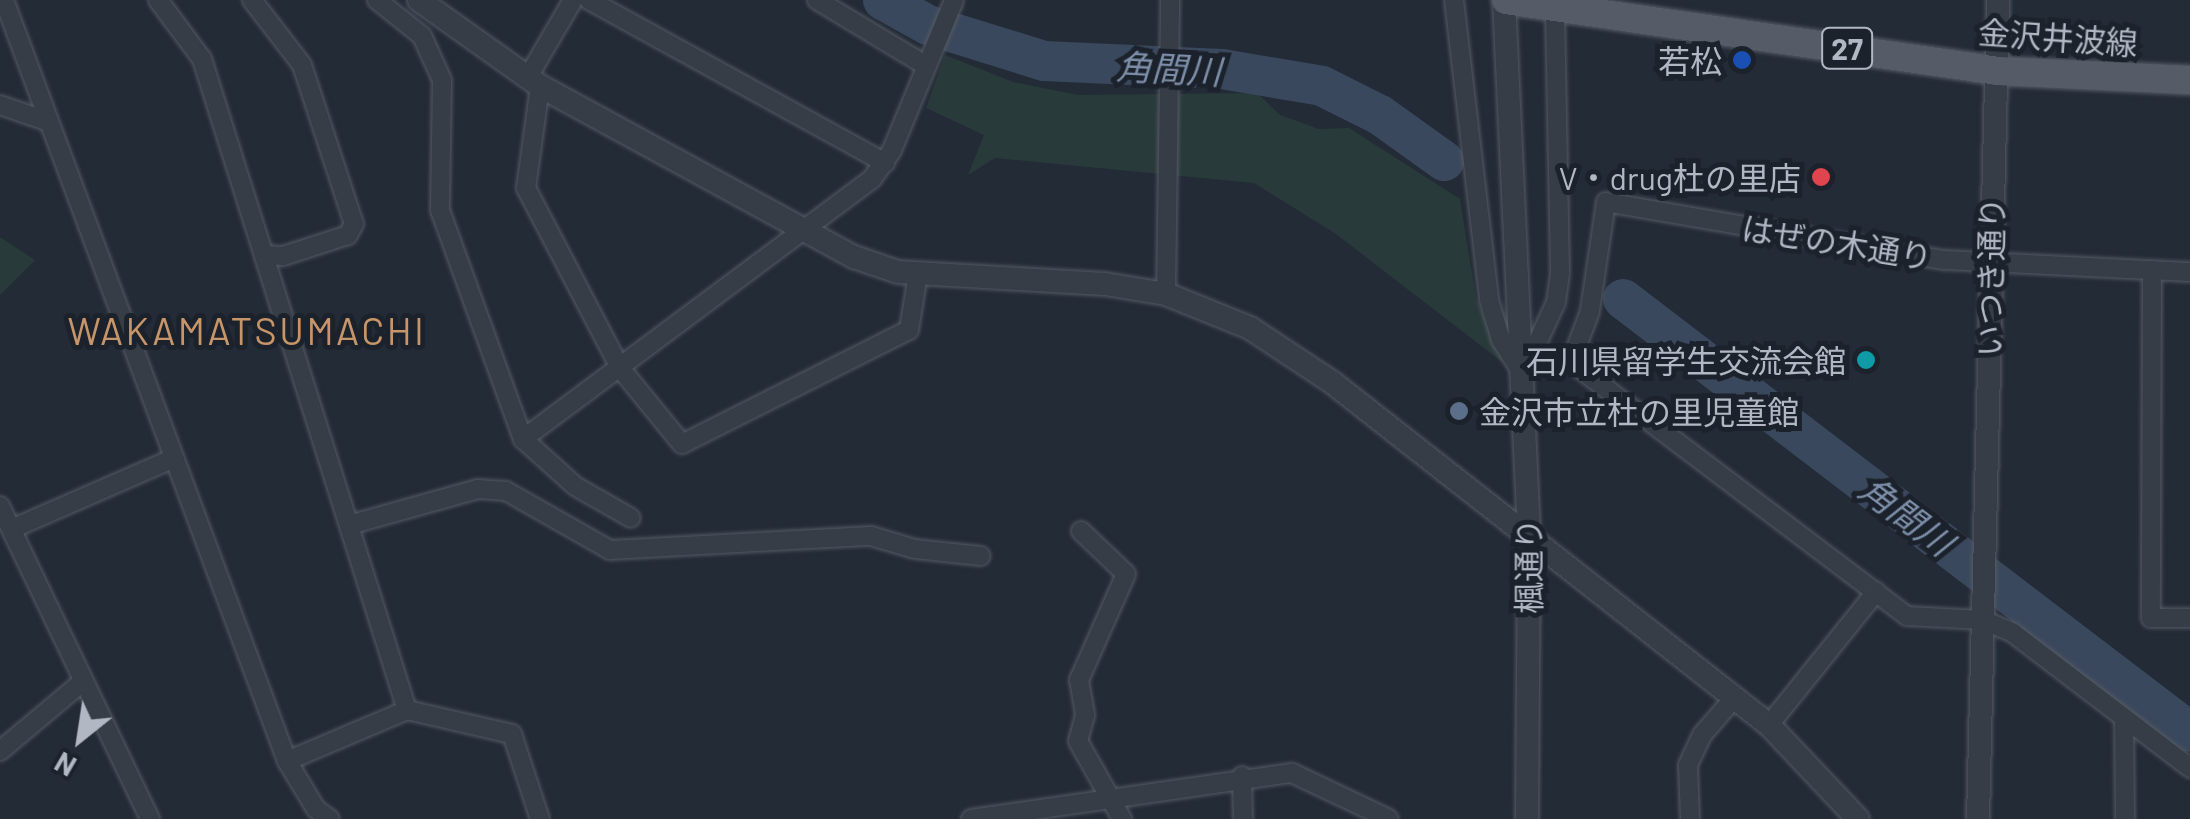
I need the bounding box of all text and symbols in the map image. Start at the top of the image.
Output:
street label: 金沢井波線 [1977,12,2139,62]
road number: 27 [1820,23,1874,73]
place label: 若松 [1658,41,1722,79]
water label: 角間川 [1115,44,1223,92]
marker: 若松 [1731,49,1753,71]
place label: V・drug杜の里店 [1559,158,1801,196]
marker: V・drug杜の里店 [1810,166,1832,188]
street label: いつき通り [1969,197,2011,357]
street label: はぜの木通り [1739,208,1935,276]
district label: WAKAMATSUMACHI [68,308,426,354]
place label: 石川県留学生交流会館 [1526,341,1846,379]
marker: 石川県留学生交流会館 [1855,349,1877,371]
place label: 金沢市立杜の里児童館 [1479,392,1799,430]
marker: 金沢市立杜の里児童館 [1448,400,1470,422]
water label: 角間川 [1852,467,1962,563]
street label: 楓通り [1509,518,1547,614]
north arrow [30,689,130,789]
text: N [48,746,82,784]

